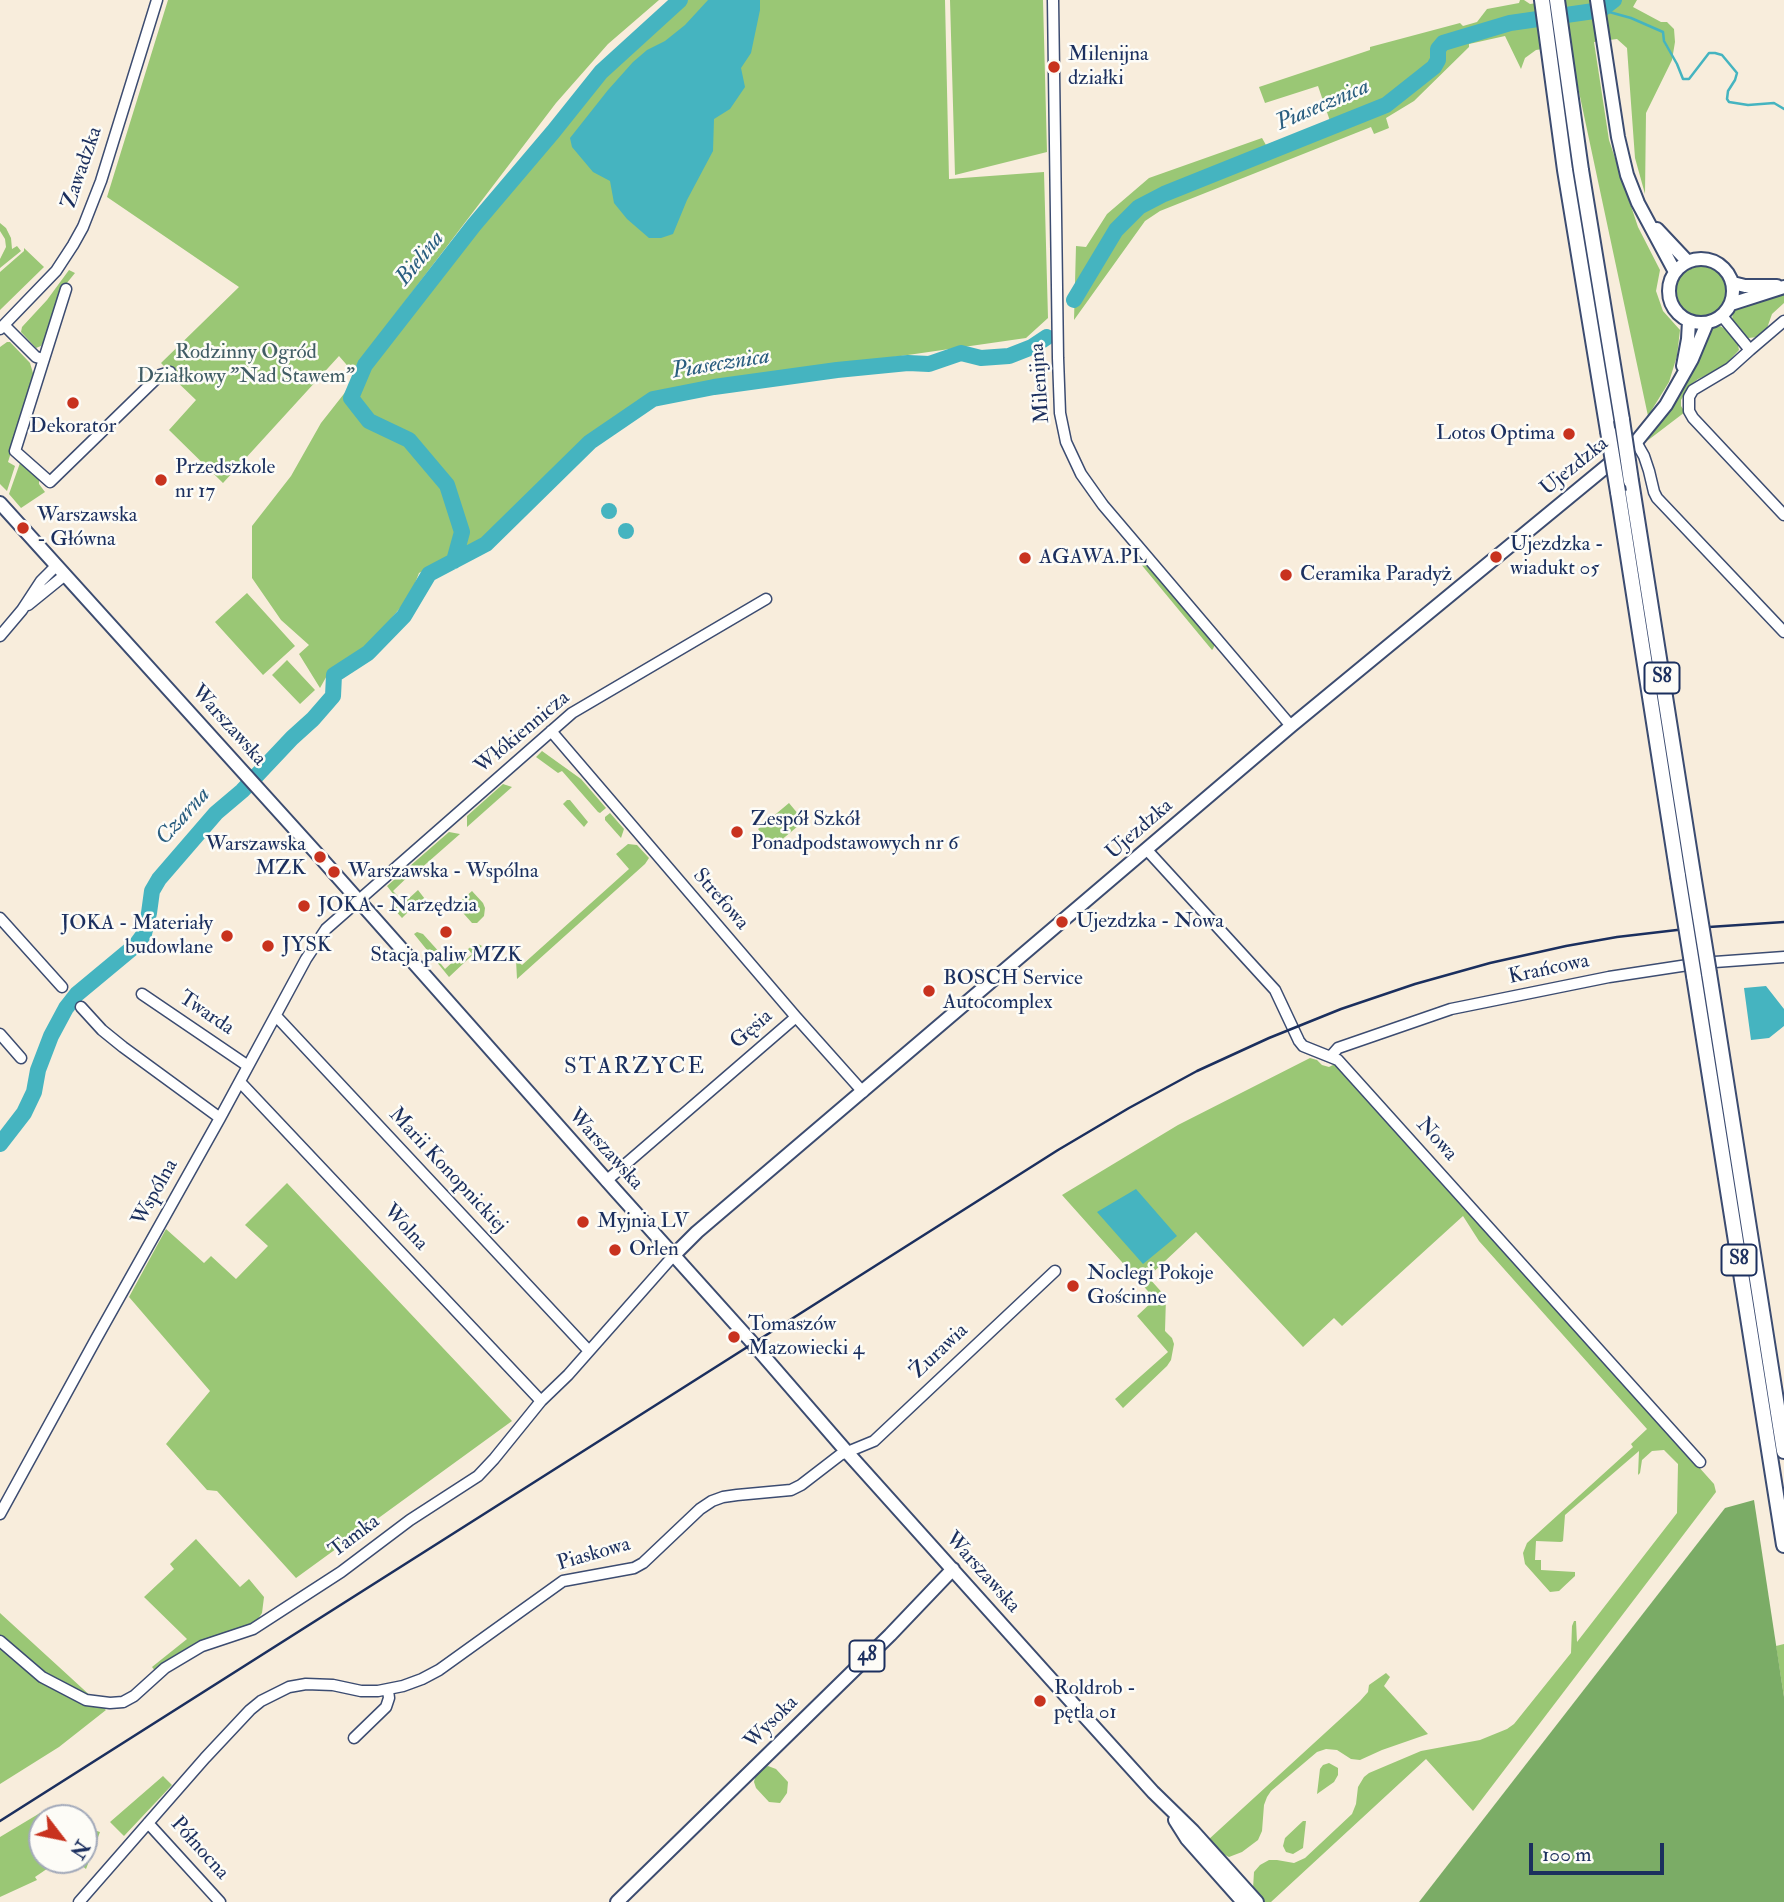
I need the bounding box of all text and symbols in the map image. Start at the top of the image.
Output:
place label: Milenijna działki [1068,42,1149,92]
marker: Milenijna działki [1046,59,1062,75]
water label: Piasecznica [1272,74,1374,138]
street label: Zawadzka [57,124,109,212]
water label: Bielina [391,226,451,292]
park label: Rodzinny Ogród Działkowy "Nad Stawem" [137,340,355,390]
street label: Milenijna [1026,342,1056,424]
water label: Piasecznica [670,344,772,386]
marker: Dekorator [65,395,81,411]
place label: Dekorator [30,414,116,440]
place label: Lotos Optima [1436,421,1555,447]
marker: Lotos Optima [1561,426,1577,442]
street label: Ujezdzka [1536,432,1614,502]
place label: Przedszkole nr 17 [175,455,275,505]
marker: Przedszkole nr 17 [153,472,169,488]
place label: Warszawska - Główna [37,503,137,553]
marker: Warszawska - Główna [15,520,31,536]
place label: Ujezdzka - wiadukt 05 [1510,532,1604,582]
place label: AGAWA.PL [1039,545,1147,571]
marker: Ujezdzka - wiadukt 05 [1488,549,1504,565]
marker: AGAWA.PL [1017,550,1033,566]
place label: Ceramika Paradyż [1300,562,1452,588]
marker: Ceramika Paradyż [1278,567,1294,583]
road number: S8 [1644,663,1680,694]
street label: Warszawska [185,680,271,772]
street label: Włókiennicza [471,686,575,780]
water label: Czarna [151,782,217,852]
street label: Ujezdzka [1101,794,1179,866]
place label: Zespół Szkół Ponadpodstawowych nr 6 [751,807,958,857]
marker: Zespół Szkół Ponadpodstawowych nr 6 [729,824,745,840]
place label: Warszawska MZK [206,832,306,882]
marker: Warszawska MZK [312,849,328,865]
place label: Warszawska - Wspólna [348,859,539,885]
marker: Warszawska - Wspólna [326,864,342,880]
street label: Strefowa [686,864,754,936]
place label: JOKA - Narzędzia [318,893,477,919]
marker: JOKA - Narzędzia [296,898,312,914]
place label: Ujezdzka - Nowa [1076,909,1224,935]
place label: JOKA - Materiały budowlane [61,911,213,961]
marker: Ujezdzka - Nowa [1054,914,1070,930]
marker: Stacja paliw MZK [438,924,454,940]
marker: JOKA - Materiały budowlane [219,928,235,944]
place label: JYSK [282,933,332,959]
marker: JYSK [260,938,276,954]
place label: Stacja paliw MZK [370,943,522,969]
street label: Krańcowa [1506,949,1592,991]
place label: BOSCH Service Autocomplex [943,966,1083,1016]
marker: BOSCH Service Autocomplex [921,983,937,999]
street label: Twarda [173,986,239,1042]
street label: Gęsia [726,1005,778,1055]
district label: STARZYCE [565,1054,705,1082]
street label: Marii Konopnickiej [382,1103,512,1239]
street label: Warszawska [562,1104,648,1196]
street label: Nowa [1410,1113,1462,1167]
street label: Wspólna [127,1155,185,1231]
street label: Wolna [377,1200,433,1256]
place label: Myjnia LV [597,1209,689,1235]
marker: Myjnia LV [575,1214,591,1230]
place label: Orlen [629,1237,679,1263]
marker: Orlen [607,1242,623,1258]
road number: S8 [1722,1244,1756,1276]
place label: Noclegi Pokoje Gościnne [1087,1261,1213,1311]
marker: Noclegi Pokoje Gościnne [1065,1278,1081,1294]
place label: Tomaszów Mazowiecki 4 [748,1312,864,1362]
street label: Żurawia [906,1319,974,1385]
marker: Tomaszów Mazowiecki 4 [726,1329,742,1345]
street label: Tamka [325,1510,385,1564]
street label: Warszawska [939,1527,1025,1619]
street label: Piaskowa [555,1533,633,1577]
road number: 48 [850,1640,884,1672]
place label: Roldrob - pętla 01 [1054,1676,1136,1726]
street label: Wysoka [740,1691,804,1755]
marker: Roldrob - pętla 01 [1032,1693,1048,1709]
north arrow [28,1804,98,1874]
street label: Północna [164,1812,234,1886]
scale bar [1532,1828,1667,1872]
text: N [64,1835,94,1863]
text: 100 m [1542,1841,1592,1868]

